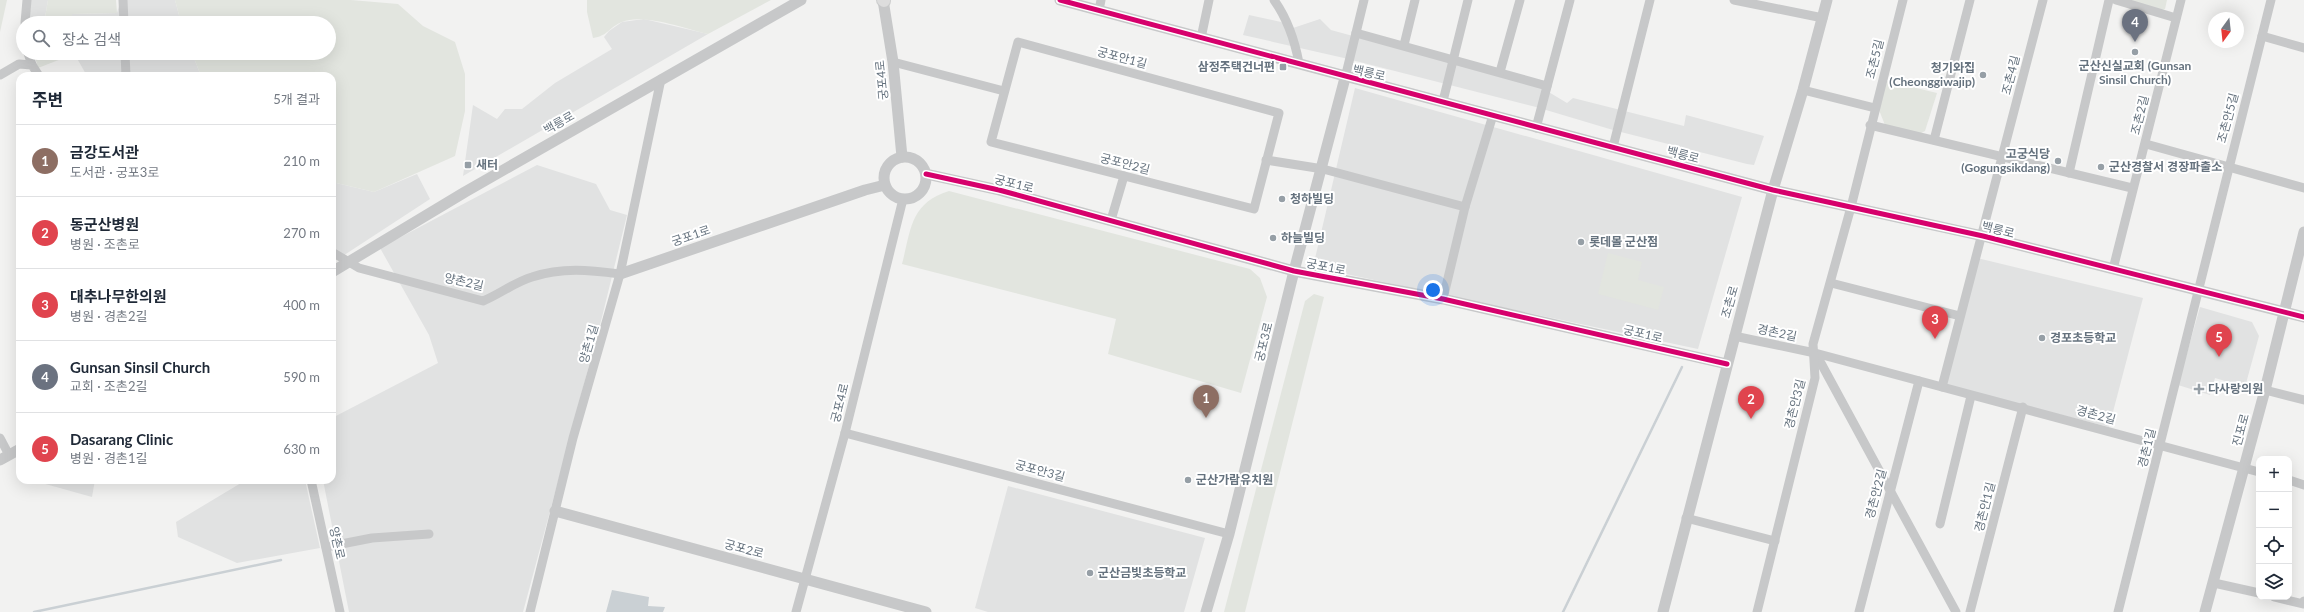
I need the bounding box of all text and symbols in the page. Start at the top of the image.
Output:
pin: 4 [2122,9,2148,42]
north arrow [2208,12,2244,48]
search box [16,16,336,60]
icon: search [30,27,52,49]
text: 장소 검색 [62,30,121,48]
street label: 조촌5길 [1862,38,1887,80]
street label: 궁포안1길 [1095,44,1149,71]
marker: 군산신실교회 (Gunsan Sinsil Church) [2130,47,2140,57]
street label: 조촌4길 [1998,54,2023,96]
place label: 군산신실교회 (Gunsan Sinsil Church) [2079,58,2192,87]
street label: 궁포4로 [872,59,891,101]
place label: 삼정주택건너편 [1198,59,1275,74]
place label: 청기와집 (Cheonggiwajip) [1889,60,1975,89]
street label: 백릉로 [1351,61,1387,84]
marker: 삼정주택건너편 [1278,62,1288,72]
marker: 청기와집 (Cheonggiwajip) [1978,70,1988,80]
text: 주변 [32,89,63,110]
text: 5개 결과 [273,91,320,107]
street label: 조촌안5길 [2214,91,2241,145]
street label: 조촌2길 [2127,94,2152,136]
street label: 백릉로 [541,108,577,137]
text: 금강도서관 [70,143,139,161]
street label: 백릉로 [1665,143,1701,166]
place label: 고궁식당 (Gogungsikdang) [1961,146,2050,175]
street label: 궁포안2길 [1099,150,1152,177]
text: 1 [41,153,49,169]
text: 210 m [283,153,320,169]
marker: 고궁식당 (Gogungsikdang) [2053,156,2063,166]
place label: 새터 [476,157,498,172]
place label: 군산경찰서 경장파출소 [2109,159,2222,174]
marker: 새터 [463,160,473,170]
marker: 군산경찰서 경장파출소 [2096,162,2106,172]
text: 도서관 · 궁포3로 [70,164,159,180]
street label: 궁포1로 [993,171,1035,196]
place label: 청하빌딩 [1290,191,1334,206]
marker: 청하빌딩 [1277,194,1287,204]
text: 동군산병원 [70,215,139,233]
street label: 백릉로 [1980,218,2016,241]
street label: 궁포1로 [669,222,712,249]
text: 2 [41,225,49,241]
text: 270 m [283,225,320,241]
place label: 하늘빌딩 [1281,230,1325,245]
marker: 하늘빌딩 [1268,233,1278,243]
place label: 롯데몰 군산점 [1589,234,1658,249]
text: 병원 · 조촌로 [70,236,140,252]
marker: 롯데몰 군산점 [1576,237,1586,247]
street label: 궁포1로 [1305,255,1347,278]
street label: 양촌2길 [443,270,485,293]
your location [1423,280,1443,300]
street label: 조촌로 [1718,284,1741,320]
text: 대추나무한의원 [70,287,167,305]
text: 3 [41,297,49,313]
text: 400 m [283,297,320,313]
pin: 3 [1922,306,1948,339]
text: 병원 · 경촌2길 [70,308,147,324]
street label: 궁포3로 [1251,321,1276,363]
street label: 경촌2길 [1756,321,1798,344]
street label: 궁포1로 [1622,322,1664,345]
street label: 양촌1길 [576,323,601,365]
pin: 5 [2206,324,2232,357]
place label: 경포초등학교 [2050,330,2116,345]
marker: 경포초등학교 [2037,333,2047,343]
text: Gunsan Sinsil Church [70,358,210,376]
text: 4 [41,369,49,385]
text: 590 m [283,369,320,385]
street label: 경촌안3길 [1781,377,1808,430]
text: 교회 · 조촌2길 [70,378,147,394]
place label: 다사랑의원 [2208,381,2263,396]
street label: 궁포4로 [827,382,852,424]
marker: 다사랑의원 [2193,383,2205,395]
pin: 1 [1193,385,1219,418]
pin: 2 [1738,386,1764,419]
street label: 경촌2길 [2075,402,2117,427]
street label: 진포로 [2229,412,2252,448]
street label: 경촌1길 [2134,427,2159,469]
text: Dasarang Clinic [70,430,173,448]
text: 5 [41,441,49,457]
text: 630 m [283,441,320,457]
text: 병원 · 경촌1길 [70,450,147,466]
map controls [2256,456,2292,600]
button: + [2256,456,2292,492]
street label: 궁포안3길 [1013,457,1067,484]
street label: 경촌안2길 [1862,467,1889,521]
place label: 군산가람유치원 [1196,472,1273,487]
marker: 군산가람유치원 [1183,475,1193,485]
street label: 경촌안1길 [1971,480,1998,533]
button: − [2256,492,2292,528]
street label: 양촌로 [326,525,349,561]
button: locate [2256,528,2292,564]
street label: 궁포2로 [723,536,765,561]
button: layers [2256,564,2292,600]
place label: 군산금빛초등학교 [1098,565,1186,580]
marker: 군산금빛초등학교 [1085,568,1095,578]

